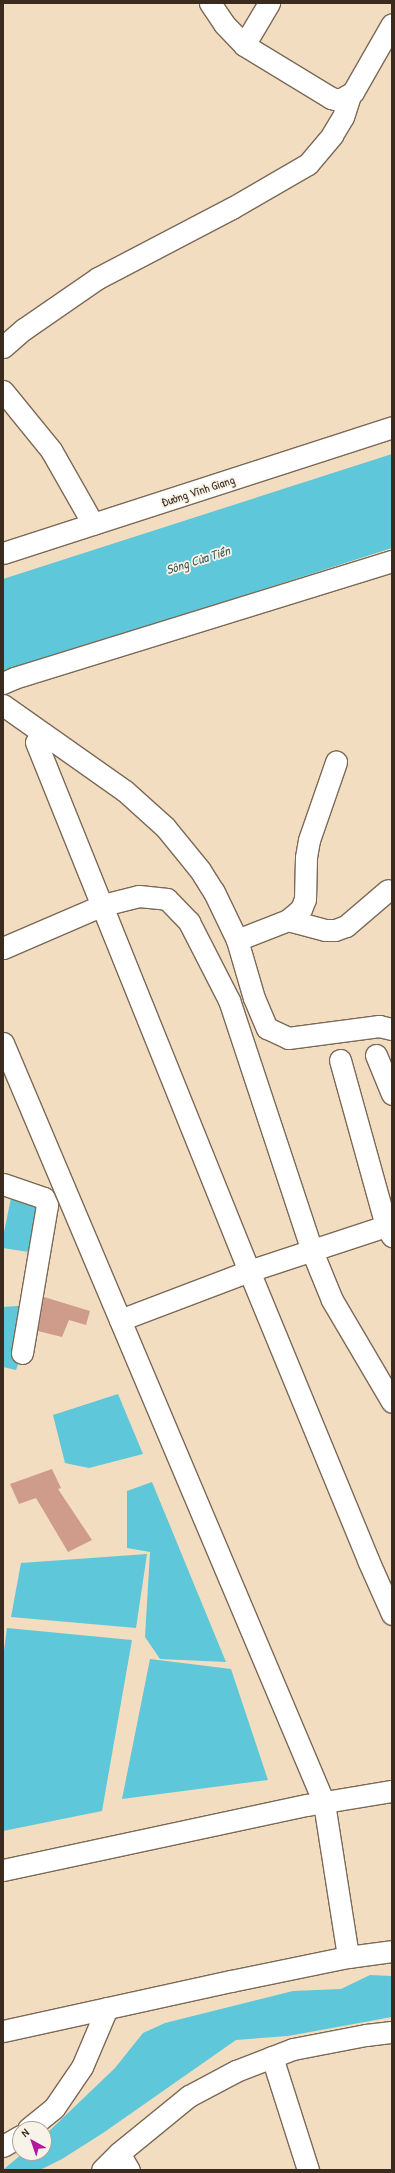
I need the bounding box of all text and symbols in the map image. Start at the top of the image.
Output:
street label: Đường Vĩnh Giang [159,472,237,510]
water label: Sông Cửa Tiền [164,542,232,578]
north arrow [12,2121,52,2161]
text: N [18,2125,32,2140]

